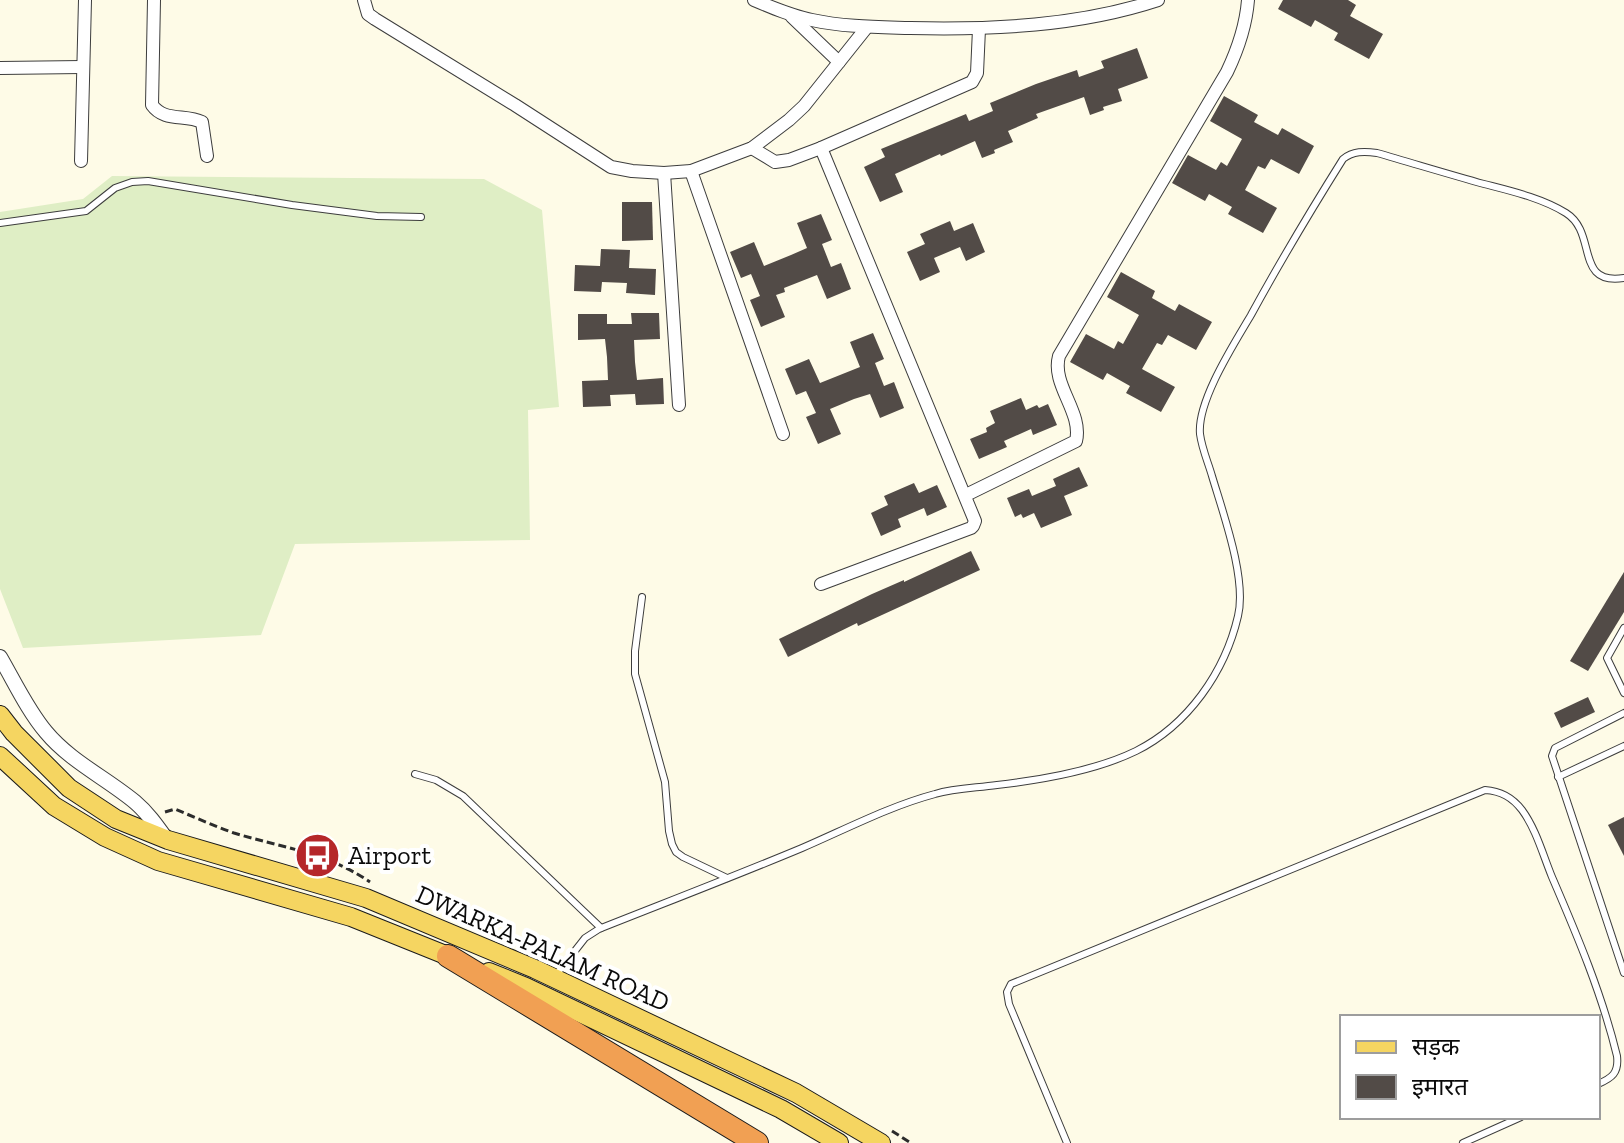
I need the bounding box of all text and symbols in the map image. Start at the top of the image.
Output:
bus stop icon: Airport [293,831,341,879]
place label: Airport [348,839,432,871]
street label: DWARKA-PALAM ROAD [411,878,675,1018]
legend [1340,1015,1600,1119]
text: सड़क [1412,1032,1460,1061]
text: इमारत [1412,1072,1469,1101]

